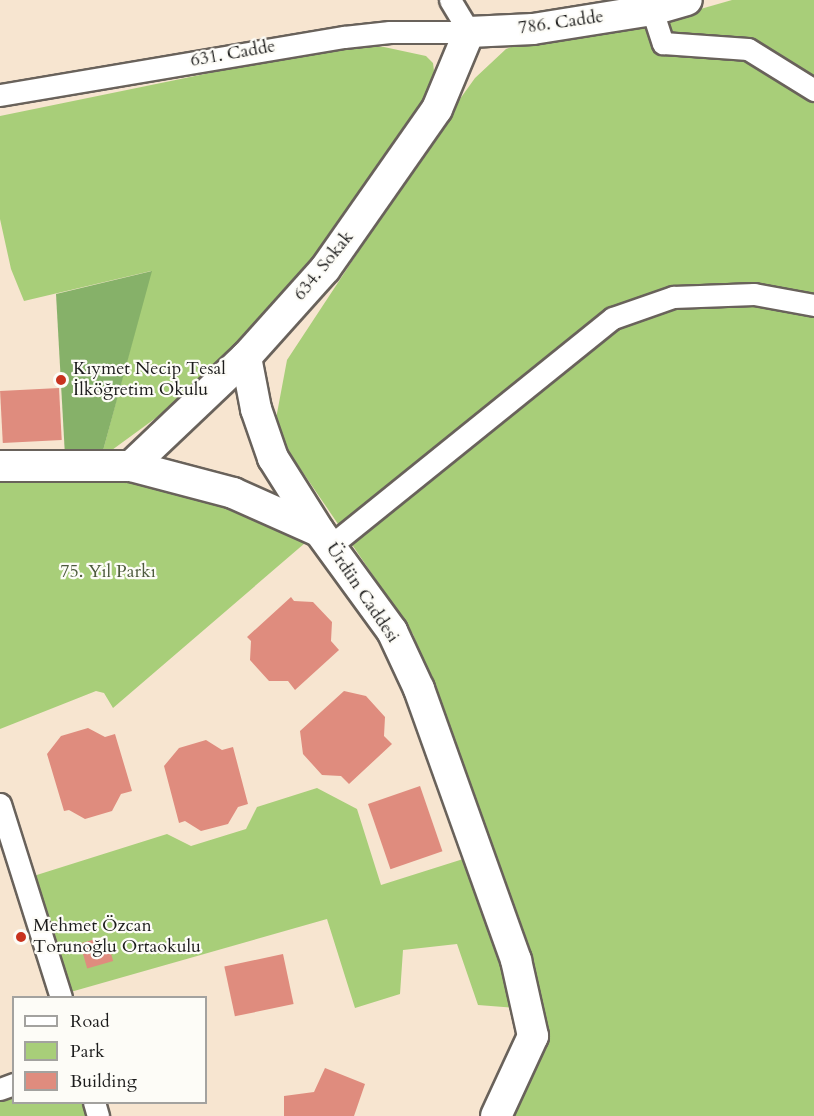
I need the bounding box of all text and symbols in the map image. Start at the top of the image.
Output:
street label: 786. Cadde [517,6,605,40]
street label: 631. Cadde [189,36,277,72]
street label: 634. Sokak [290,227,358,305]
place label: Kıymet Necip Tesal İlköğretim Okulu [73,359,226,401]
marker: Kıymet Necip Tesal İlköğretim Okulu [54,373,68,387]
street label: Ürdün Caddesi [321,539,403,647]
park label: 75. Yıl Parkı [60,561,156,583]
place label: Mehmet Özcan Torunoğlu Ortaokulu [33,916,201,958]
marker: Mehmet Özcan Torunoğlu Ortaokulu [14,930,28,944]
legend [12,996,207,1104]
text: Road [70,1009,110,1034]
text: Park [70,1039,105,1064]
text: Building [70,1069,137,1094]

